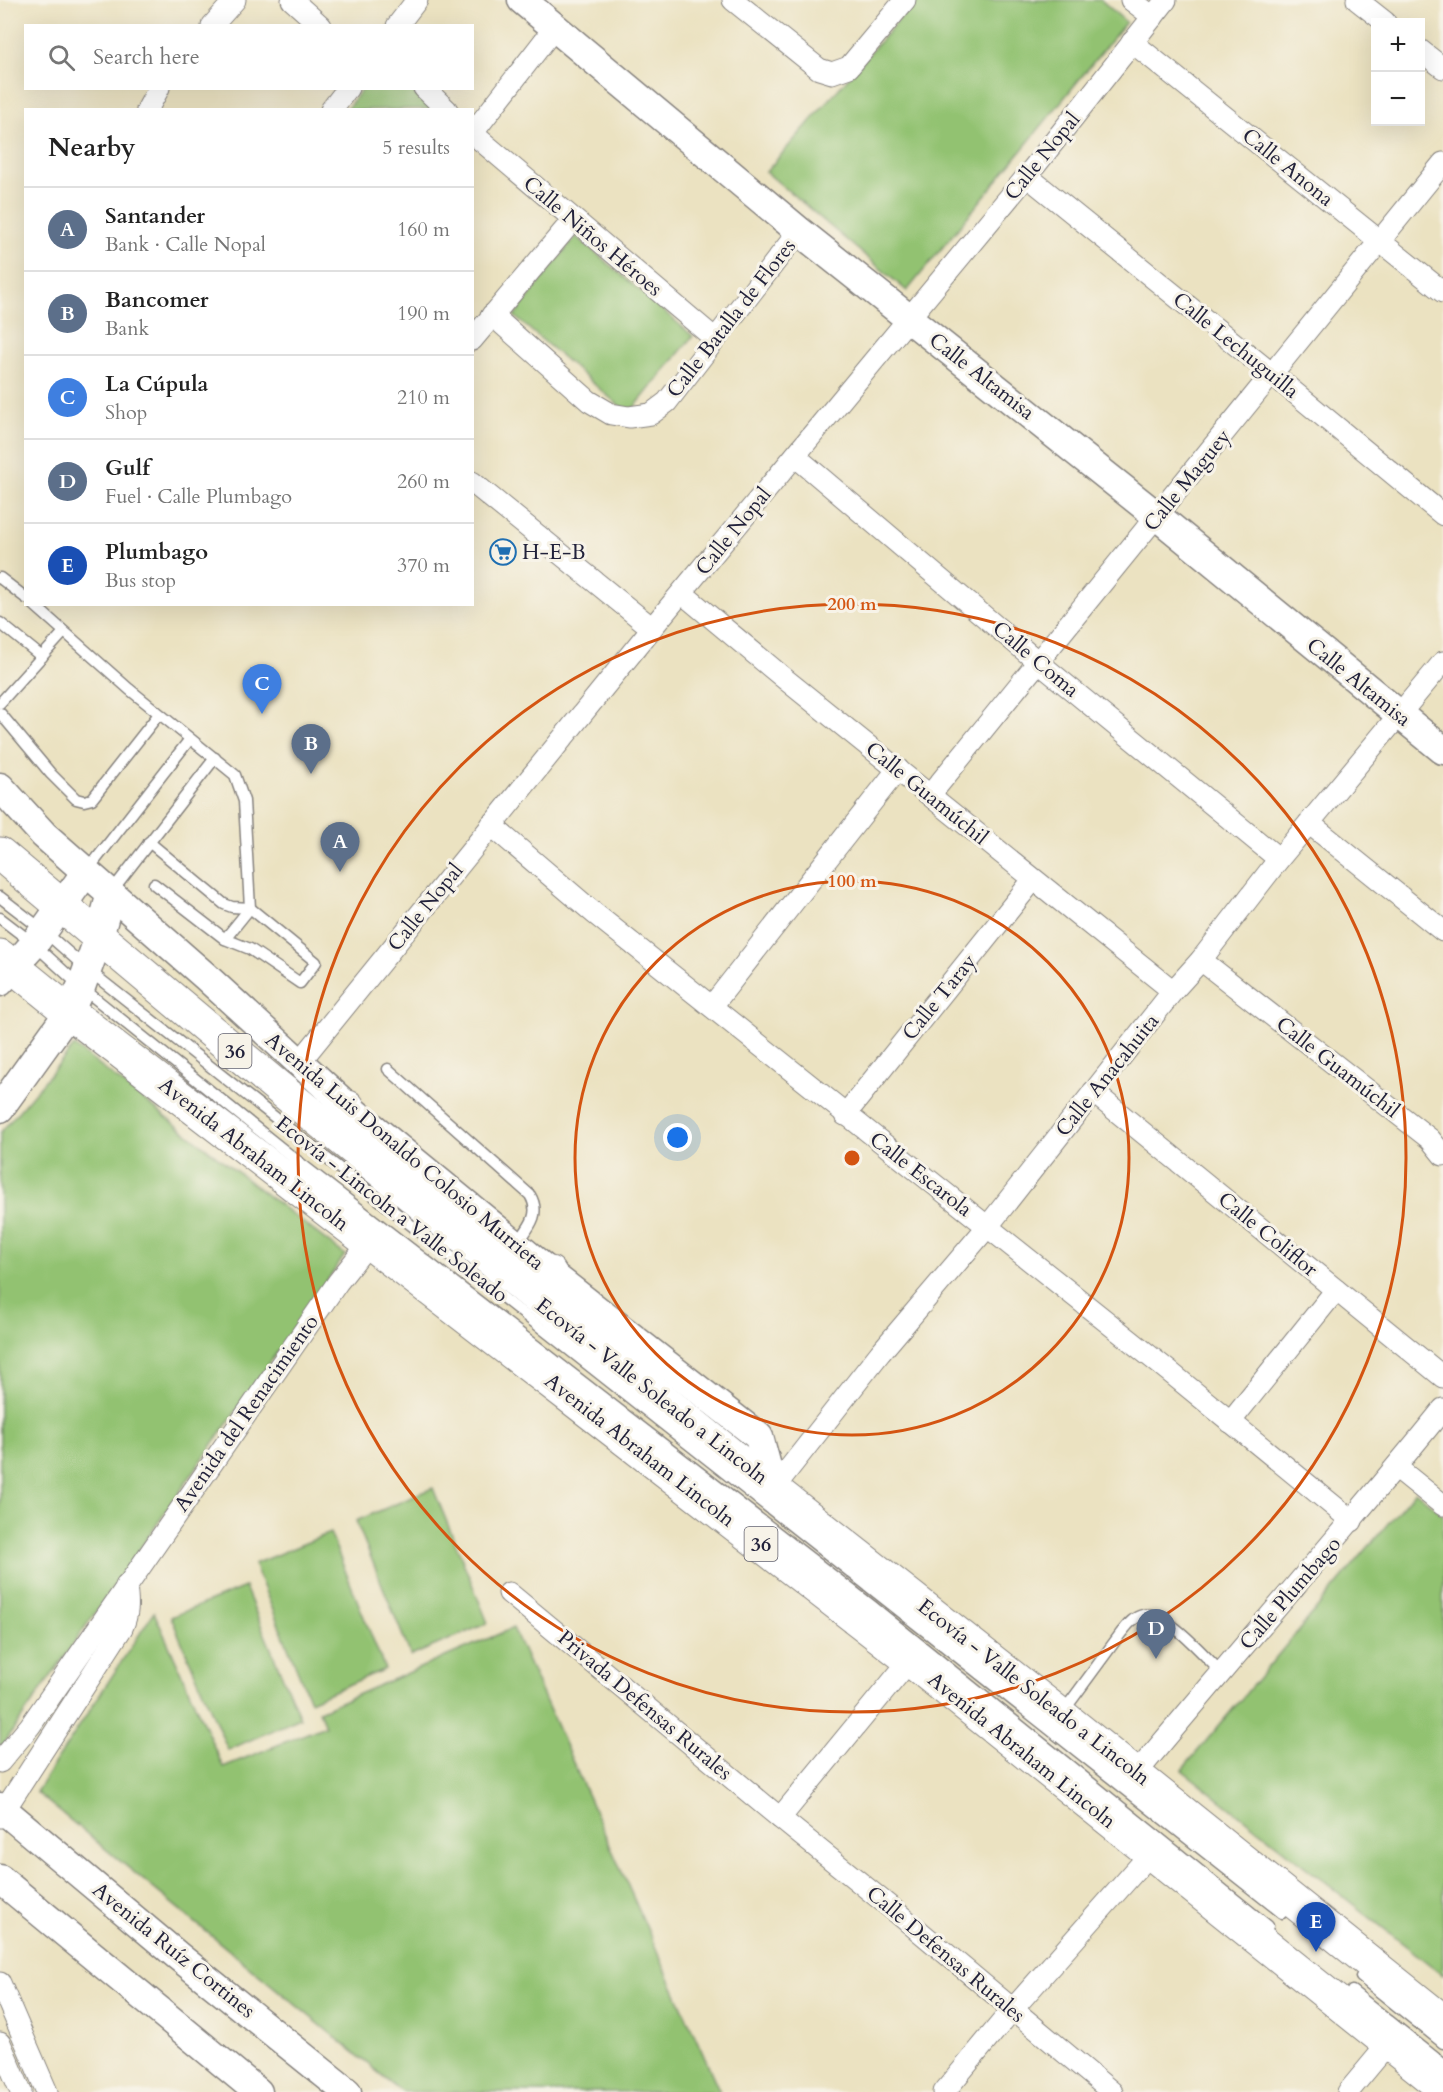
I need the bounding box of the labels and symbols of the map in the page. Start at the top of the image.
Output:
street label: Calle Nopal [998,106,1087,207]
street label: Calle Anona [1236,121,1340,213]
street label: Calle Niños Héroes [517,170,668,303]
street label: Calle Batalla de Flores [660,233,803,404]
street label: Calle Lechuguilla [1166,285,1305,405]
street label: Calle Altamisa [923,326,1041,427]
street label: Calle Maguey [1137,423,1238,538]
street label: Calle Nopal [689,481,778,582]
supermarket icon: H-E-B [488,537,518,567]
place label: H-E-B [522,538,586,567]
text: 200 m [827,592,877,617]
street label: Calle Coma [986,614,1085,704]
street label: Calle Altamisa [1300,631,1417,734]
pin: C [242,664,282,714]
pin: B [292,724,330,774]
street label: Calle Guamúchil [859,735,994,852]
pin: A [320,822,360,872]
street label: Calle Nopal [381,857,470,958]
text: 100 m [827,869,877,894]
street label: Calle Taray [896,948,983,1047]
street label: Calle Anacahuita [1049,1008,1166,1143]
street label: Calle Guamúchil [1270,1010,1406,1125]
street label: Avenida Luis Donaldo Colosio Murrieta [259,1026,550,1277]
road number: 36 [218,1034,252,1068]
street label: Avenida Abraham Lincoln [152,1071,355,1238]
street label: Ecovía - Lincoln a Valle Soleado [269,1109,514,1309]
your location [663,1123,692,1152]
street label: Calle Escarola [863,1125,978,1224]
centre of rings [842,1148,862,1168]
street label: Calle Coliflor [1212,1185,1324,1284]
street label: Ecovía - Valle Soleado a Lincoln [529,1291,774,1492]
street label: Avenida del Renacimiento [167,1309,325,1518]
street label: Avenida Abraham Lincoln [538,1367,741,1534]
road number: 36 [744,1527,777,1561]
street label: Calle Plumbago [1233,1530,1348,1656]
street label: Ecovía - Valle Soleado a Lincoln [911,1592,1156,1793]
pin: D [1136,1610,1176,1659]
street label: Privada Defensas Rurales [551,1624,738,1787]
street label: Avenida Abraham Lincoln [921,1665,1122,1835]
street label: Avenida Ruíz Cortines [86,1876,261,2025]
street label: Calle Defensas Rurales [860,1879,1031,2029]
pin: E [1296,1902,1336,1952]

